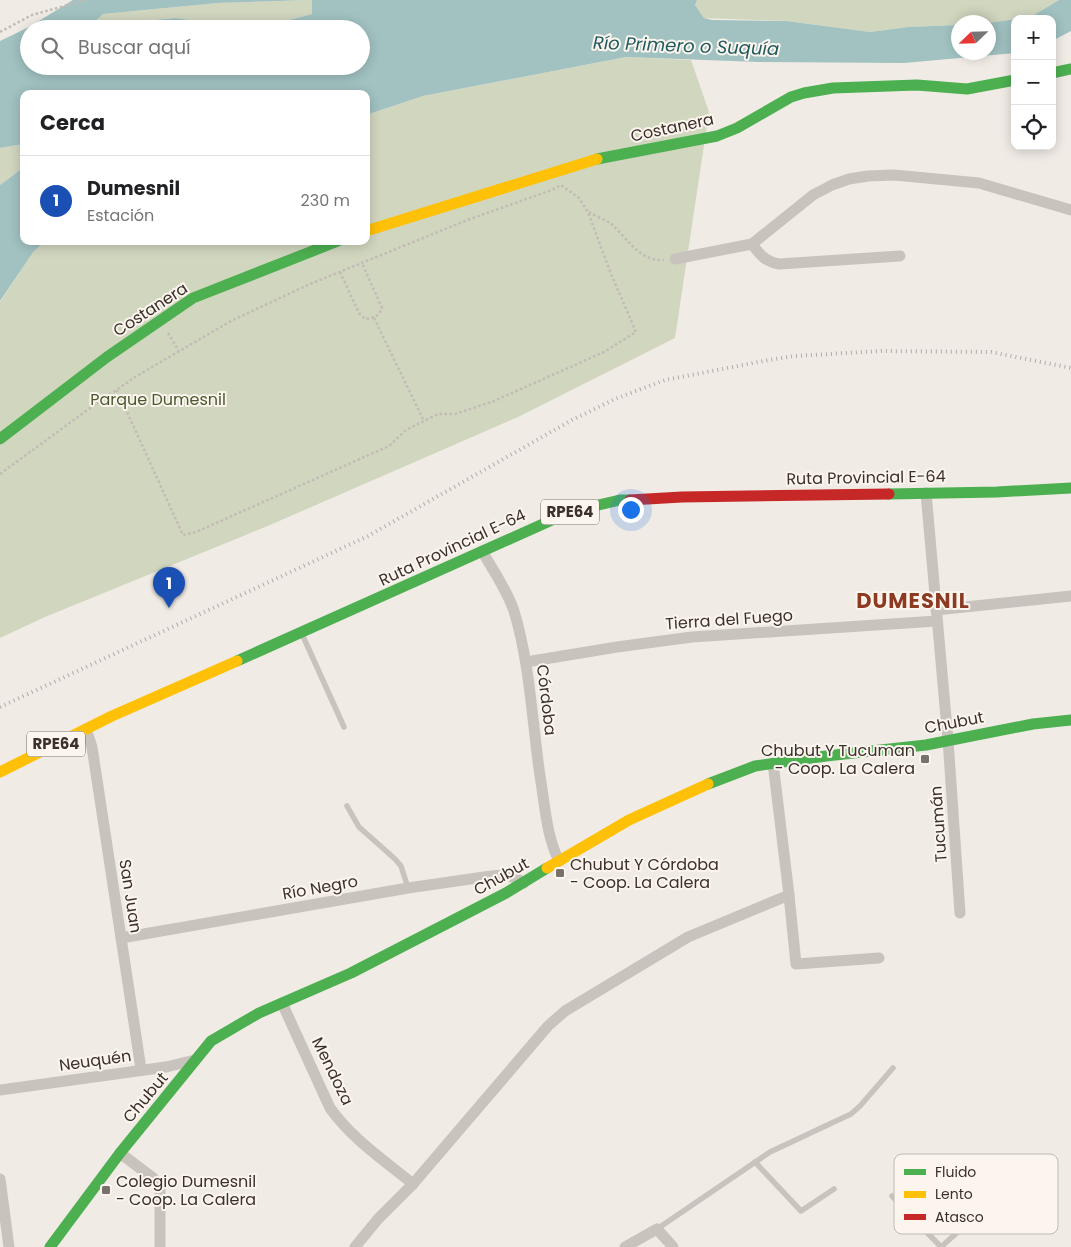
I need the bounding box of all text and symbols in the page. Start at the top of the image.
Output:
north arrow [951,15,996,60]
map controls [1011,15,1056,150]
button: + [1011,15,1056,60]
search box [20,20,370,75]
water label: Río Primero o Suquía [592,30,780,61]
icon: search [38,34,66,62]
text: Buscar aquí [78,34,191,61]
button: − [1011,60,1056,105]
button: locate [1011,105,1056,150]
street label: Costanera [628,107,716,148]
text: Cerca [40,108,105,137]
text: Dumesnil [87,175,180,202]
text: 1 [53,189,59,212]
text: 230 m [301,189,350,212]
text: Estación [87,204,154,227]
street label: Costanera [109,277,192,342]
park label: Parque Dumesnil [90,388,226,411]
street label: Ruta Provincial E-64 [786,465,946,490]
your location [618,497,644,523]
road number: RPE64 [541,500,599,524]
street label: Ruta Provincial E-64 [375,503,529,592]
pin: 1 [153,567,185,608]
district label: DUMESNIL [856,586,970,615]
street label: Tierra del Fuego [665,604,794,635]
street label: Córdoba [531,663,562,737]
street label: Chubut [923,705,986,739]
road number: RPE64 [27,732,85,756]
place label: Chubut Y Tucuman - Coop. La Calera [761,739,915,780]
marker: Chubut Y Tucuman - Coop. La Calera [919,753,931,765]
street label: Tucumán [924,785,953,863]
street label: Chubut [470,852,533,901]
place label: Chubut Y Córdoba - Coop. La Calera [570,853,719,894]
street label: San Juan [113,857,148,935]
marker: Chubut Y Córdoba - Coop. La Calera [554,867,566,879]
street label: Río Negro [280,870,360,905]
street label: Mendoza [306,1033,359,1109]
street label: Neuquén [58,1044,133,1077]
street label: Chubut [117,1067,173,1128]
legend [894,1154,1058,1234]
text: Fluido [935,1162,976,1182]
place label: Colegio Dumesnil - Coop. La Calera [116,1170,256,1211]
marker: Colegio Dumesnil - Coop. La Calera [100,1184,112,1196]
text: Lento [935,1184,973,1204]
text: Atasco [935,1207,984,1227]

